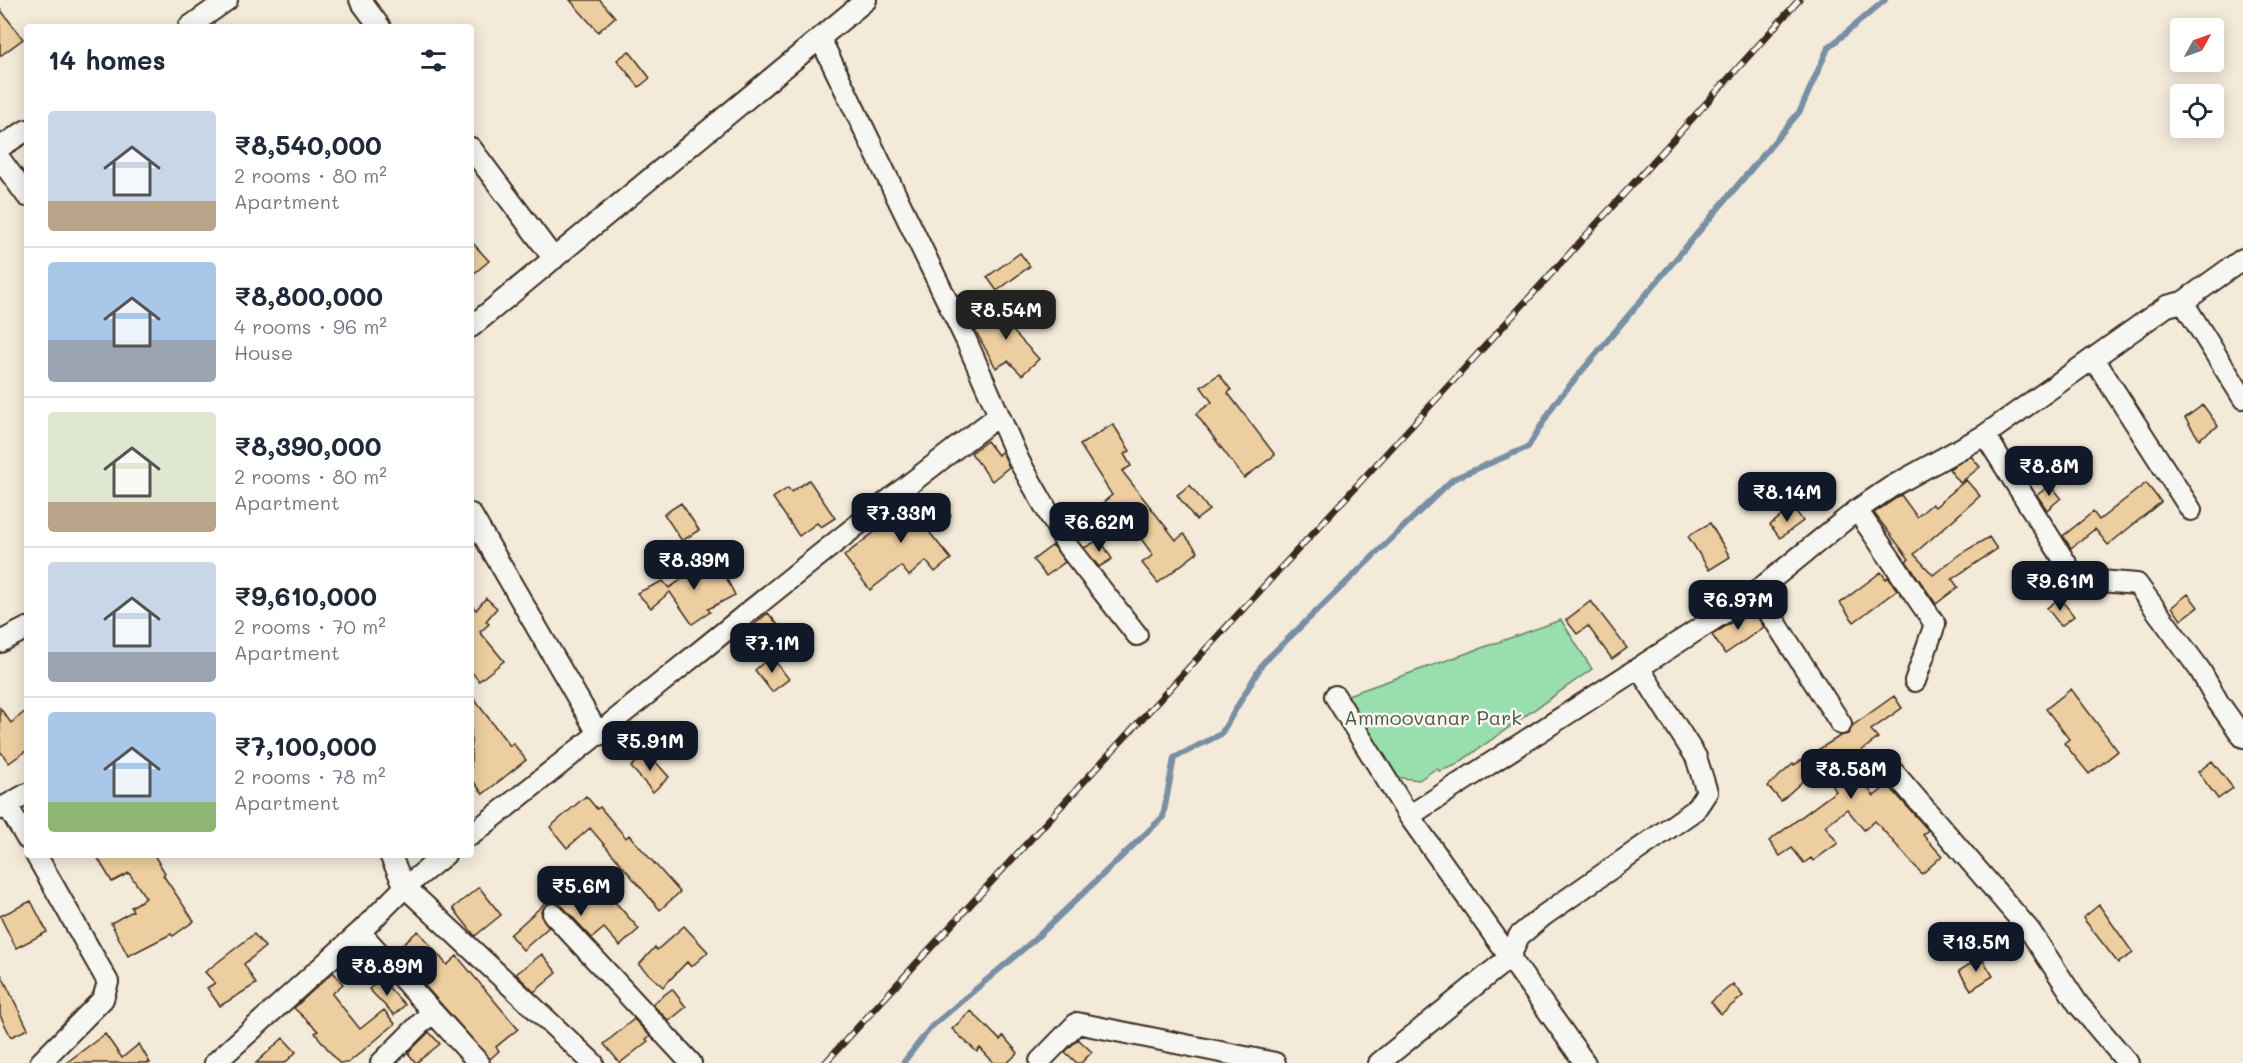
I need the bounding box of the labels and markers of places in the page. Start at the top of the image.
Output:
pin: ₹8.54M [957,290,1055,341]
pin: ₹8.8M [2007,446,2091,497]
pin: ₹8.14M [1738,472,1836,523]
pin: ₹7.33M [852,493,950,544]
pin: ₹6.62M [1050,502,1148,553]
pin: ₹8.39M [645,540,743,591]
pin: ₹9.61M [2011,561,2109,612]
pin: ₹6.97M [1689,580,1787,631]
pin: ₹7.1M [730,623,814,674]
pin: ₹5.91M [601,721,699,772]
pin: ₹8.58M [1802,749,1900,800]
pin: ₹5.6M [539,866,623,917]
pin: ₹13.5M [1927,922,2025,973]
pin: ₹8.89M [338,946,436,997]

